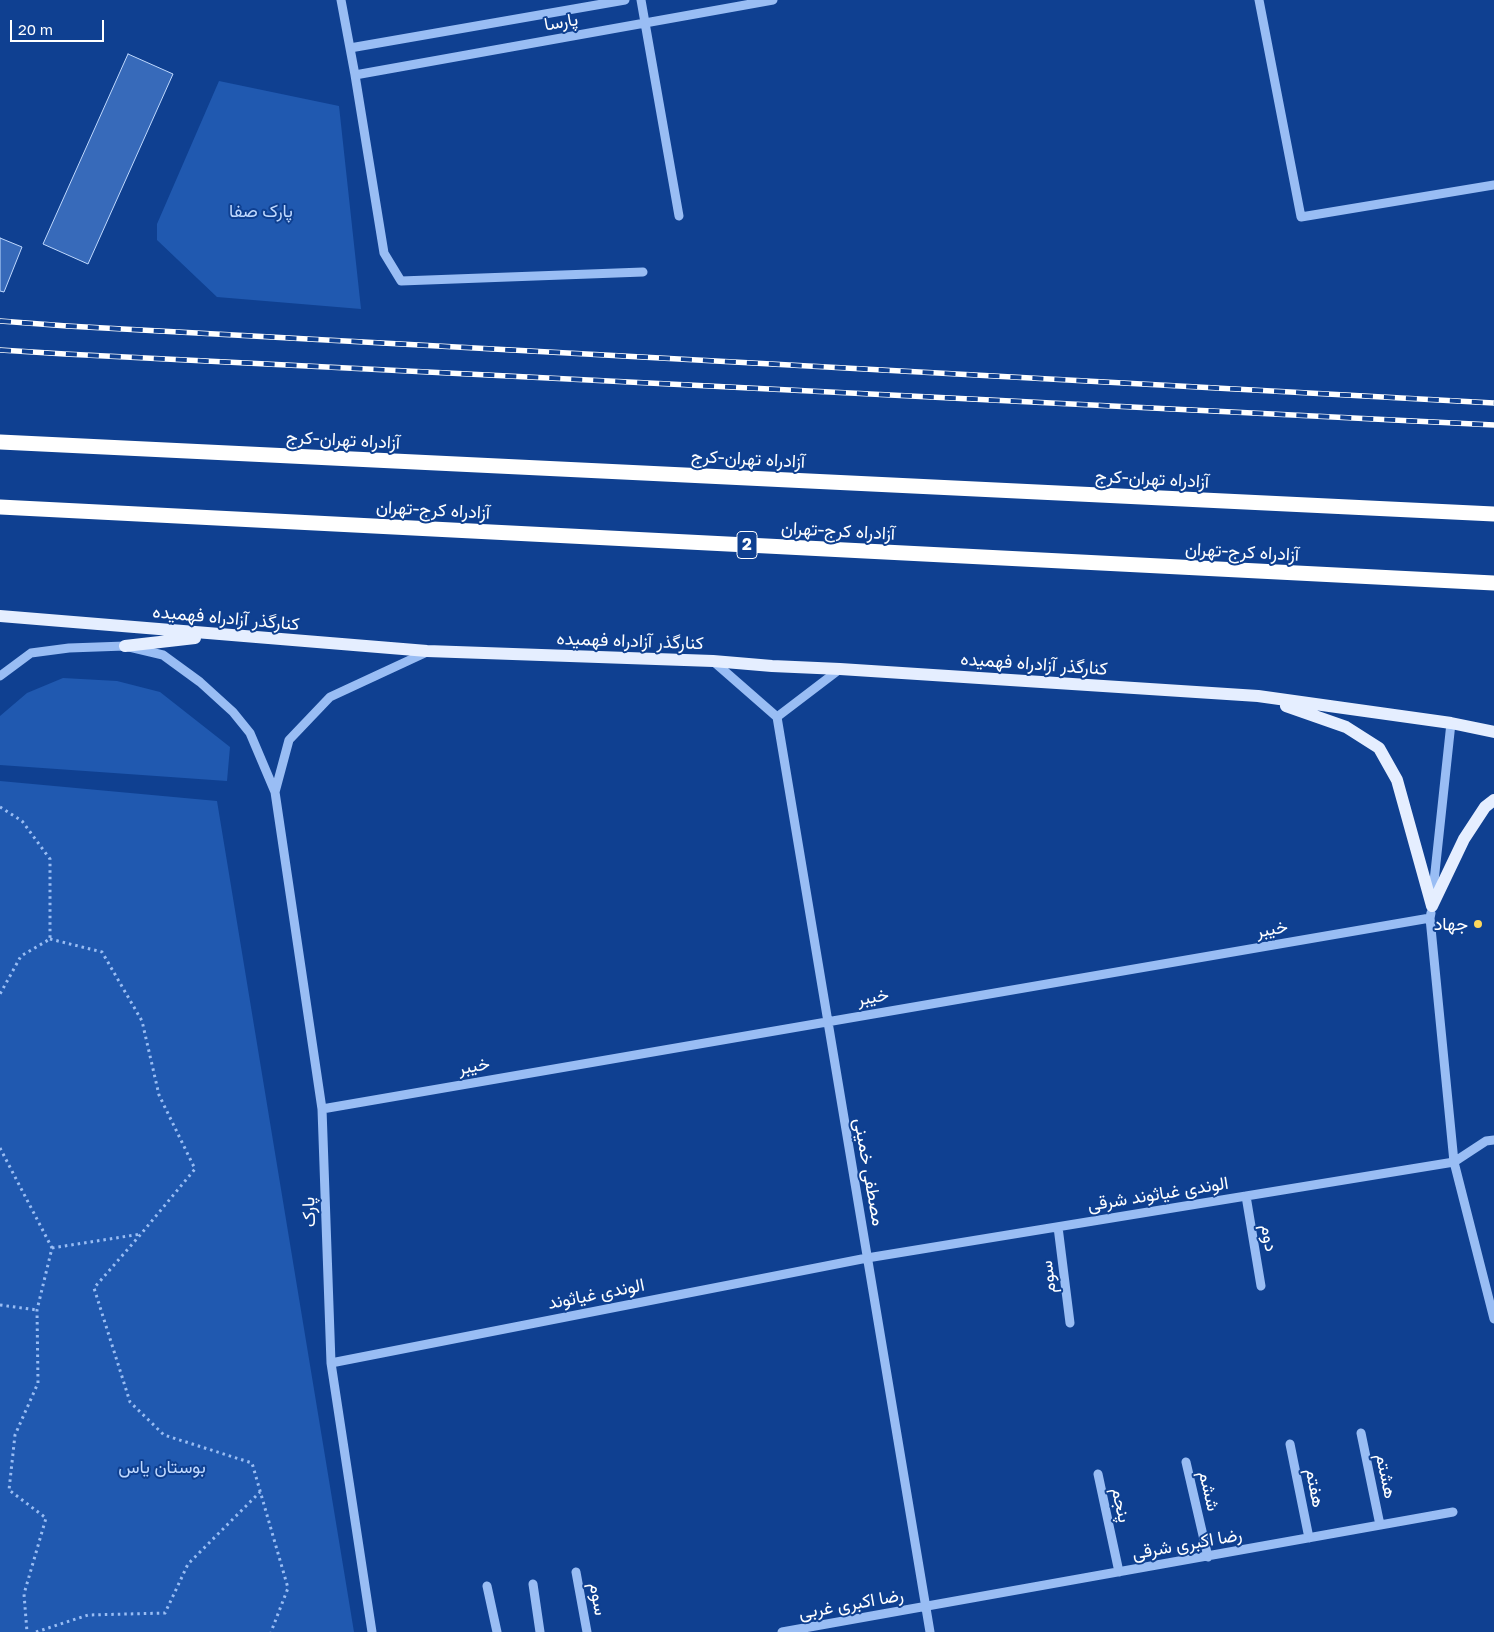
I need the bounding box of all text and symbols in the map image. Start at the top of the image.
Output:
street label: پارسا [542,8,580,36]
scale bar [12,10,106,42]
text: 20 m [18,20,53,38]
park label: پارک صفا [229,200,293,222]
street label: آزادراه تهران-کرج [285,426,401,454]
street label: آزادراه تهران-کرج [690,445,806,473]
street label: آزادراه تهران-کرج [1094,465,1210,493]
street label: آزادراه کرج-تهران [375,496,491,524]
street label: آزادراه کرج-تهران [780,517,896,545]
road number: 2 [737,532,757,558]
street label: آزادراه کرج-تهران [1184,538,1300,566]
street label: کنارگذر آزادراه فهمیده [152,601,300,635]
street label: کنارگذر آزادراه فهمیده [556,628,704,654]
street label: کنارگذر آزادراه فهمیده [960,648,1108,680]
place label: جهاد [1434,913,1468,935]
street label: خیبر [1254,916,1290,942]
marker: جهاد [1472,918,1484,930]
street label: خیبر [855,984,891,1010]
street label: خیبر [456,1053,492,1079]
street label: مصطفی خمینی [849,1116,889,1228]
street label: الوندی غیاثوند شرقی [1086,1172,1230,1216]
street label: پارک [298,1196,320,1228]
street label: دوم [1256,1223,1282,1253]
street label: سوم [1035,1259,1061,1295]
street label: الوندی غیاثوند [546,1274,646,1314]
street label: هشتم [1371,1451,1401,1501]
park label: بوستان یاس [118,1456,206,1478]
street label: هفتم [1301,1467,1329,1509]
street label: ششم [1194,1469,1224,1513]
street label: پنجم [1107,1485,1135,1525]
street label: رضا اکبری شرقی [1130,1524,1244,1564]
street label: سوم [585,1581,611,1617]
street label: رضا اکبری غربی [797,1584,905,1624]

